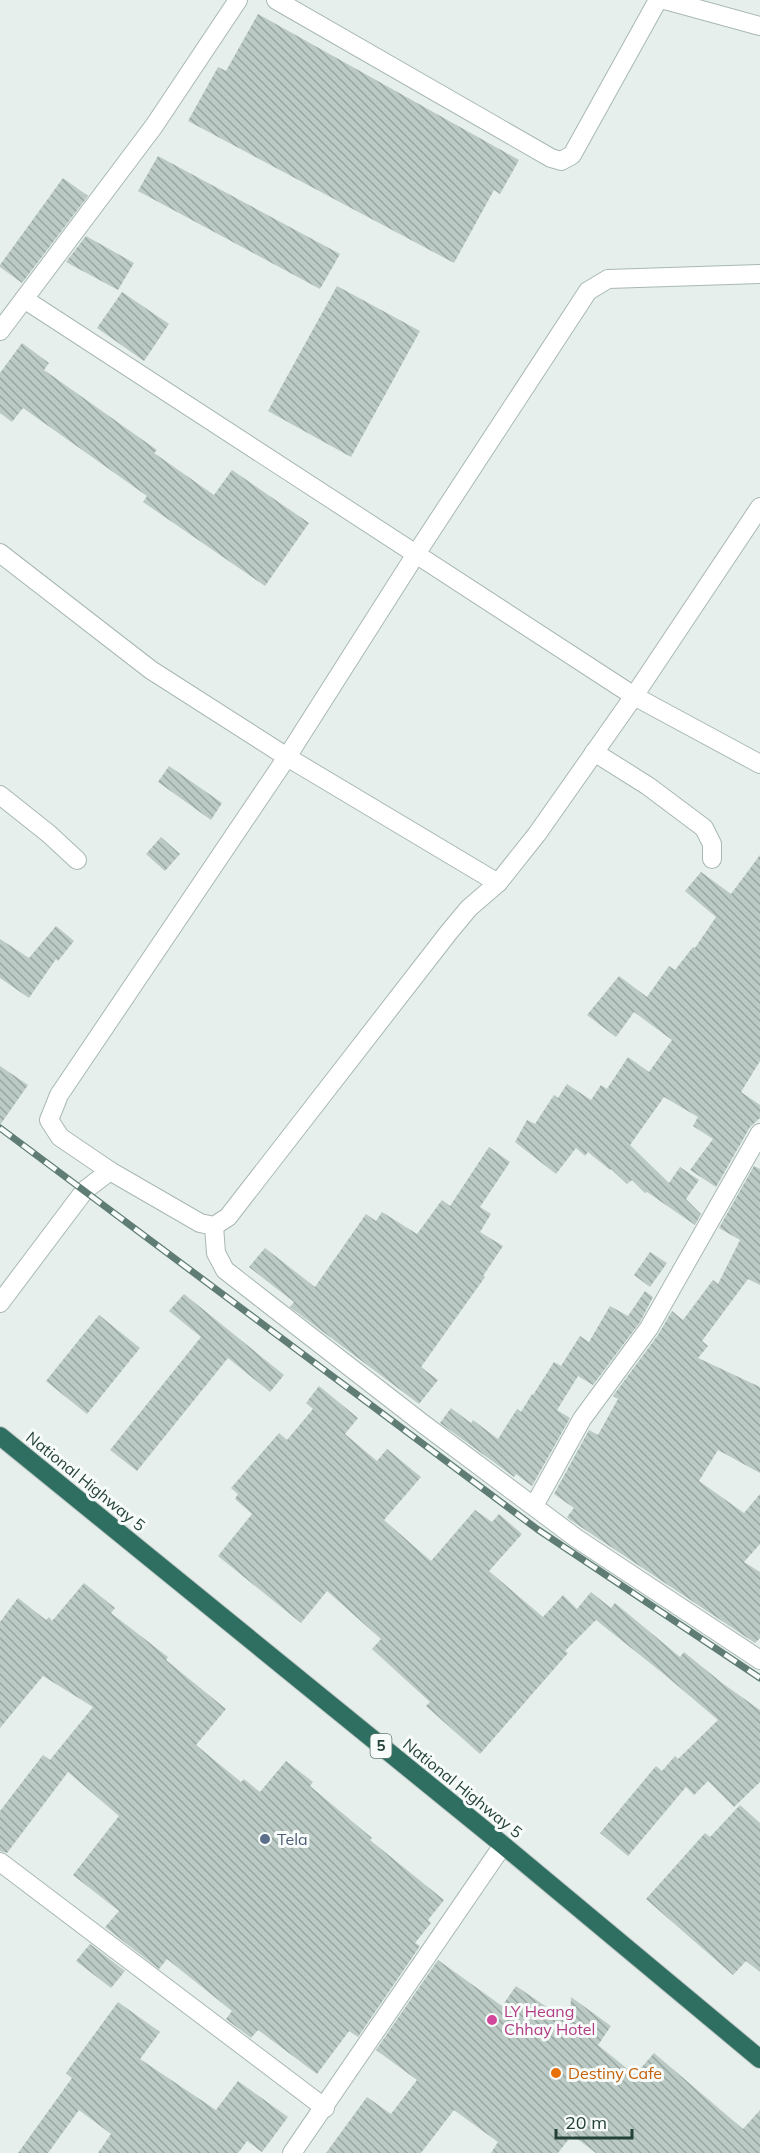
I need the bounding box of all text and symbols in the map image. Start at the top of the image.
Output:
street label: National Highway 5 [22,1427,150,1535]
road number: 5 [370,1734,392,1758]
street label: National Highway 5 [399,1734,527,1842]
place label: Tela [277,1829,308,1849]
marker: Tela [258,1832,272,1846]
place label: LY Heang Chhay Hotel [504,2001,595,2039]
marker: LY Heang Chhay Hotel [485,2013,499,2027]
place label: Destiny Cafe [568,2063,662,2083]
marker: Destiny Cafe [549,2066,563,2080]
scale bar [556,2102,632,2140]
text: 20 m [565,2111,607,2134]

